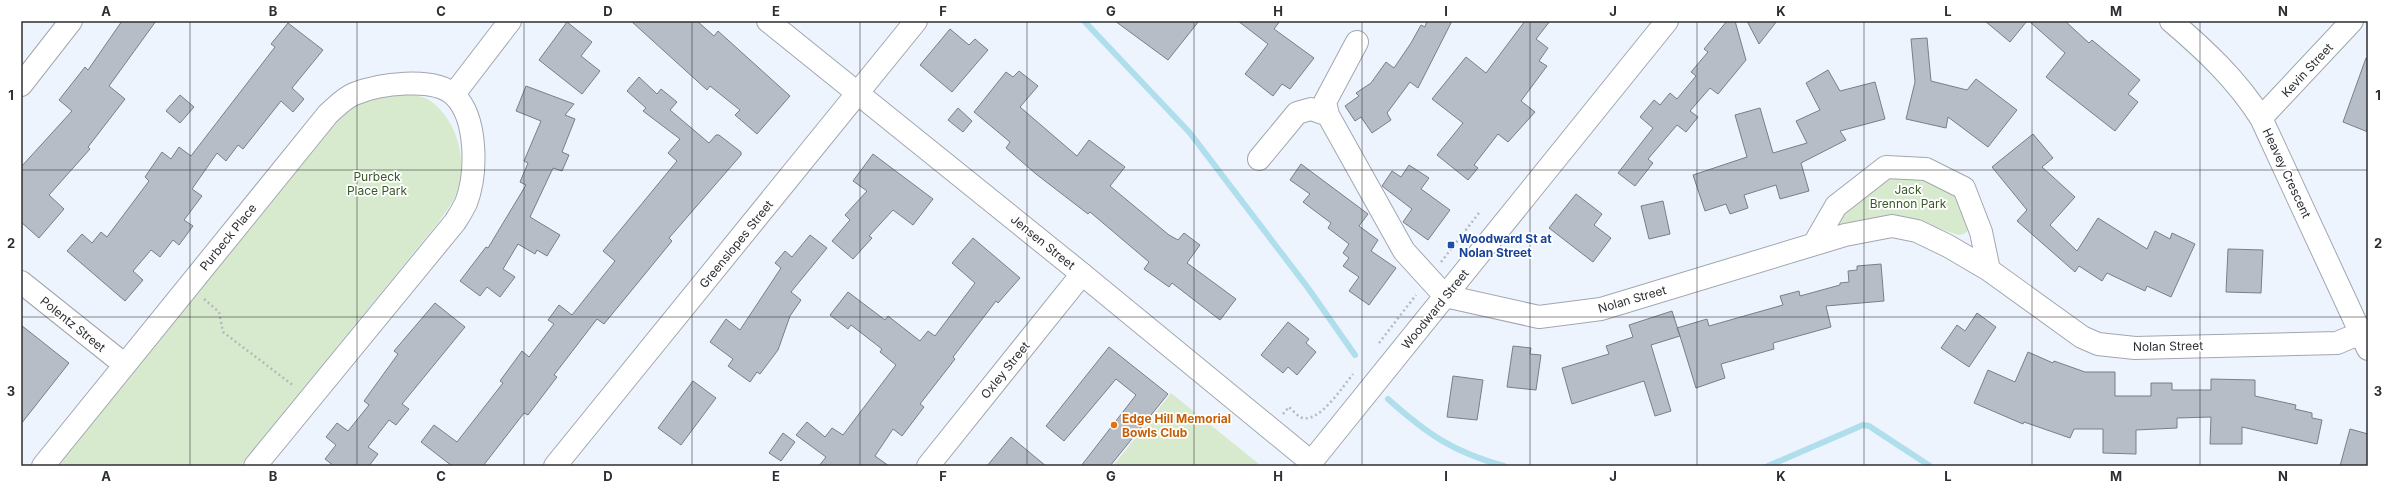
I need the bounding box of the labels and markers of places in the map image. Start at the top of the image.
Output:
place label: Woodward St at Nolan Street [1459,231,1552,260]
marker: Woodward St at Nolan Street [1446,240,1456,250]
place label: Edge Hill Memorial Bowls Club [1122,411,1231,440]
marker: Edge Hill Memorial Bowls Club [1109,420,1119,430]

